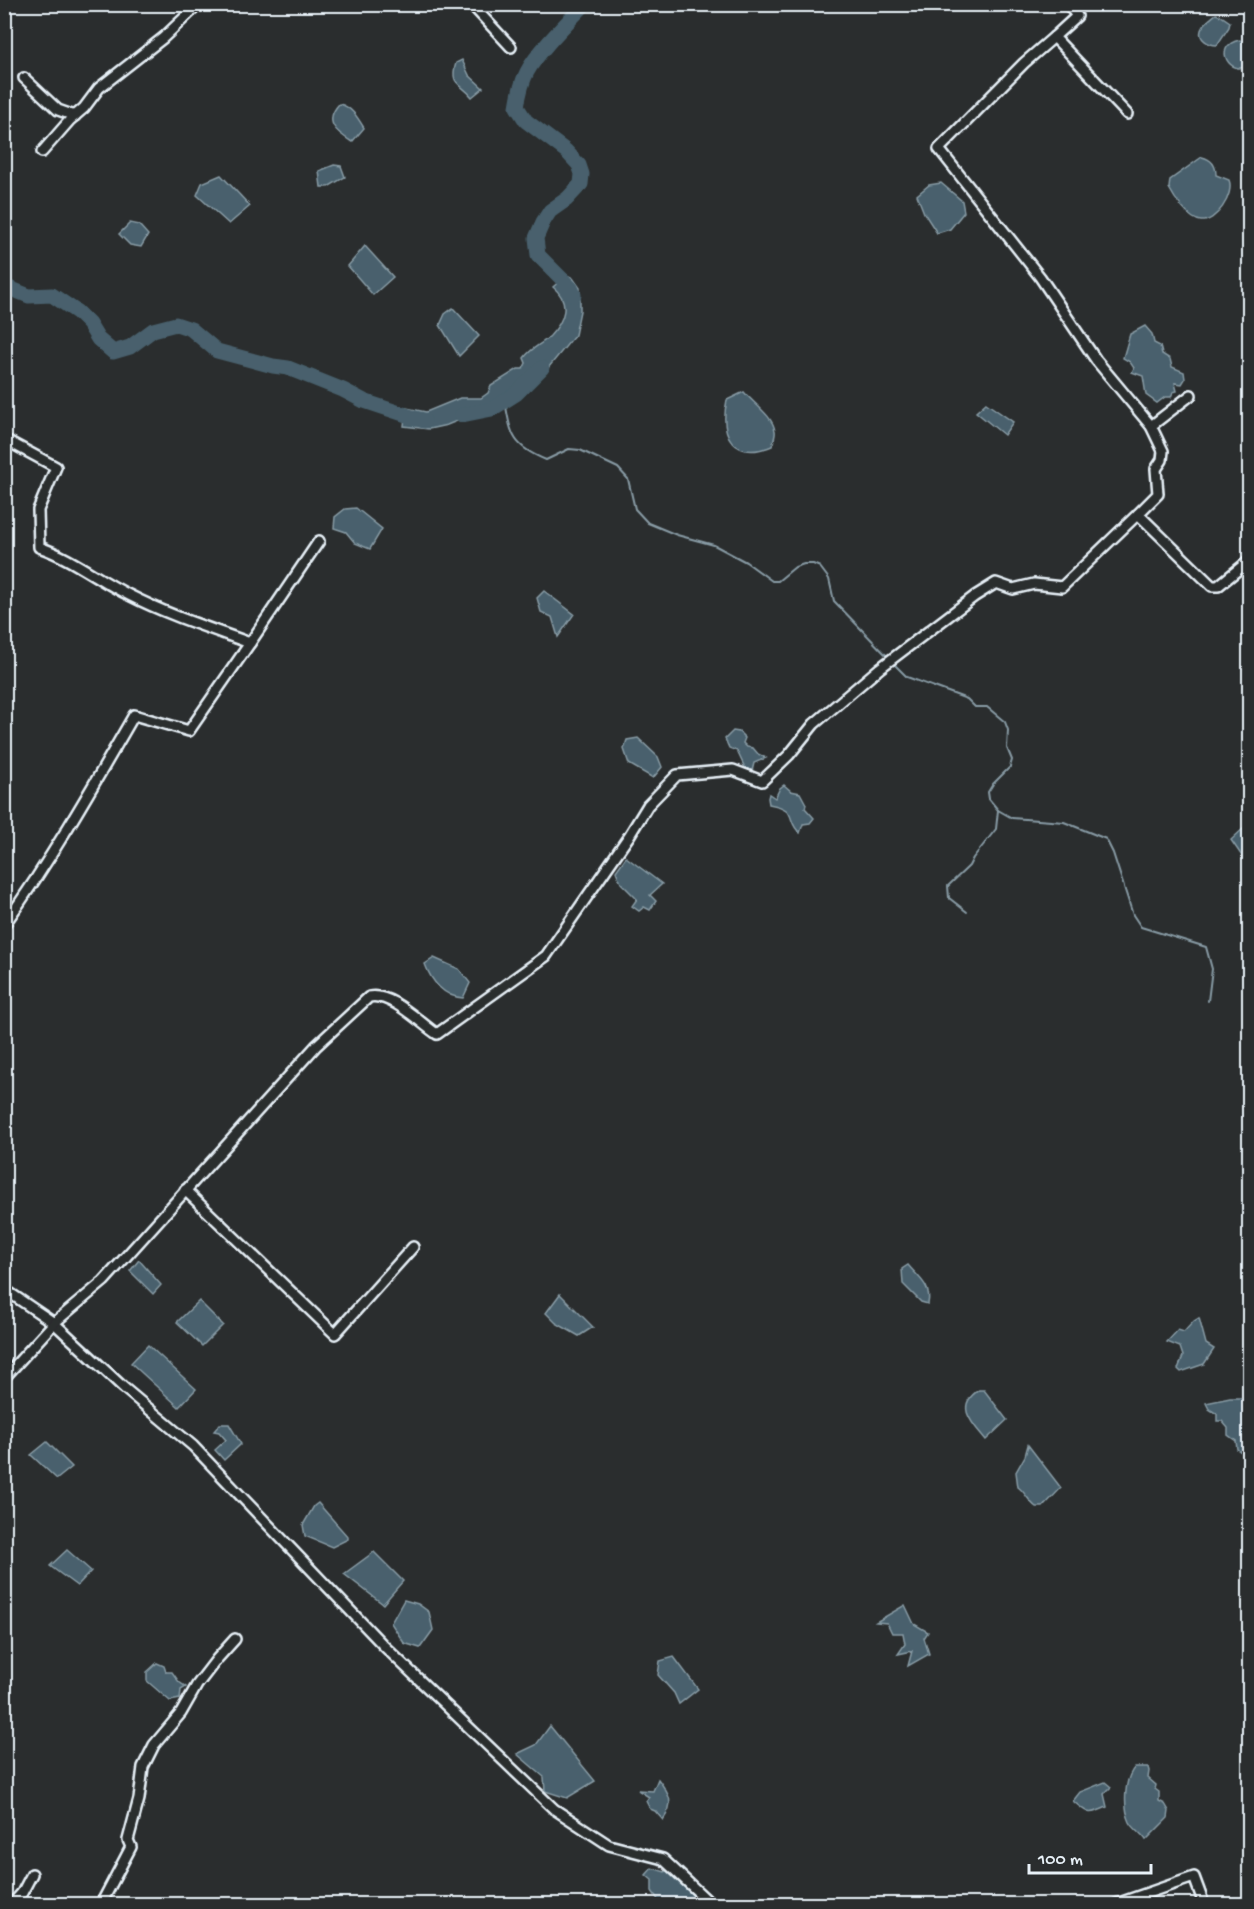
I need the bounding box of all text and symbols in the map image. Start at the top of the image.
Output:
scale bar [1029,1837,1150,1875]
text: 100 m [1037,1850,1083,1871]

